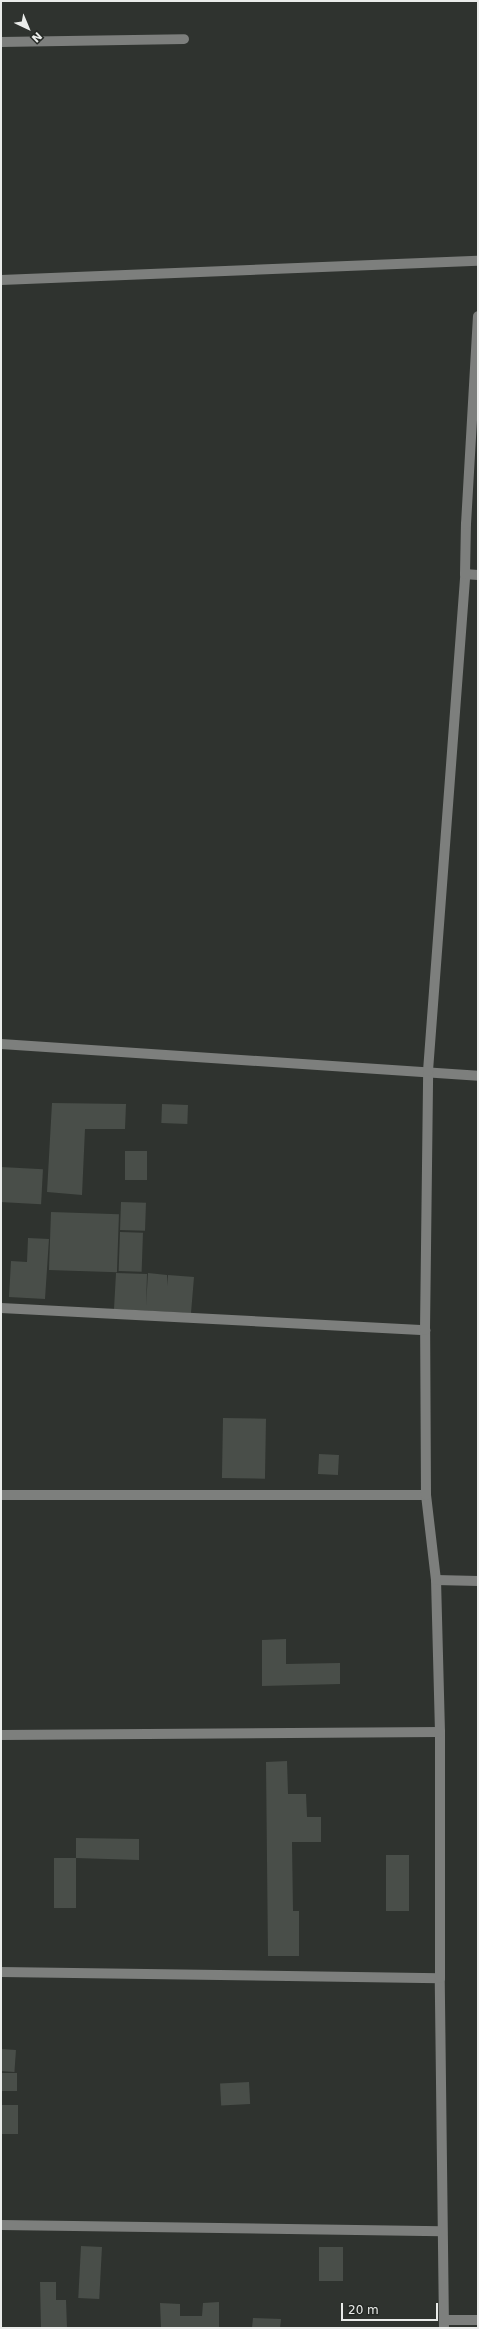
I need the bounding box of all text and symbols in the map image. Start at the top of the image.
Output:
north arrow [8,8,48,48]
text: N [29,29,45,45]
scale bar [343,2295,440,2321]
text: 20 m [348,2303,379,2317]

